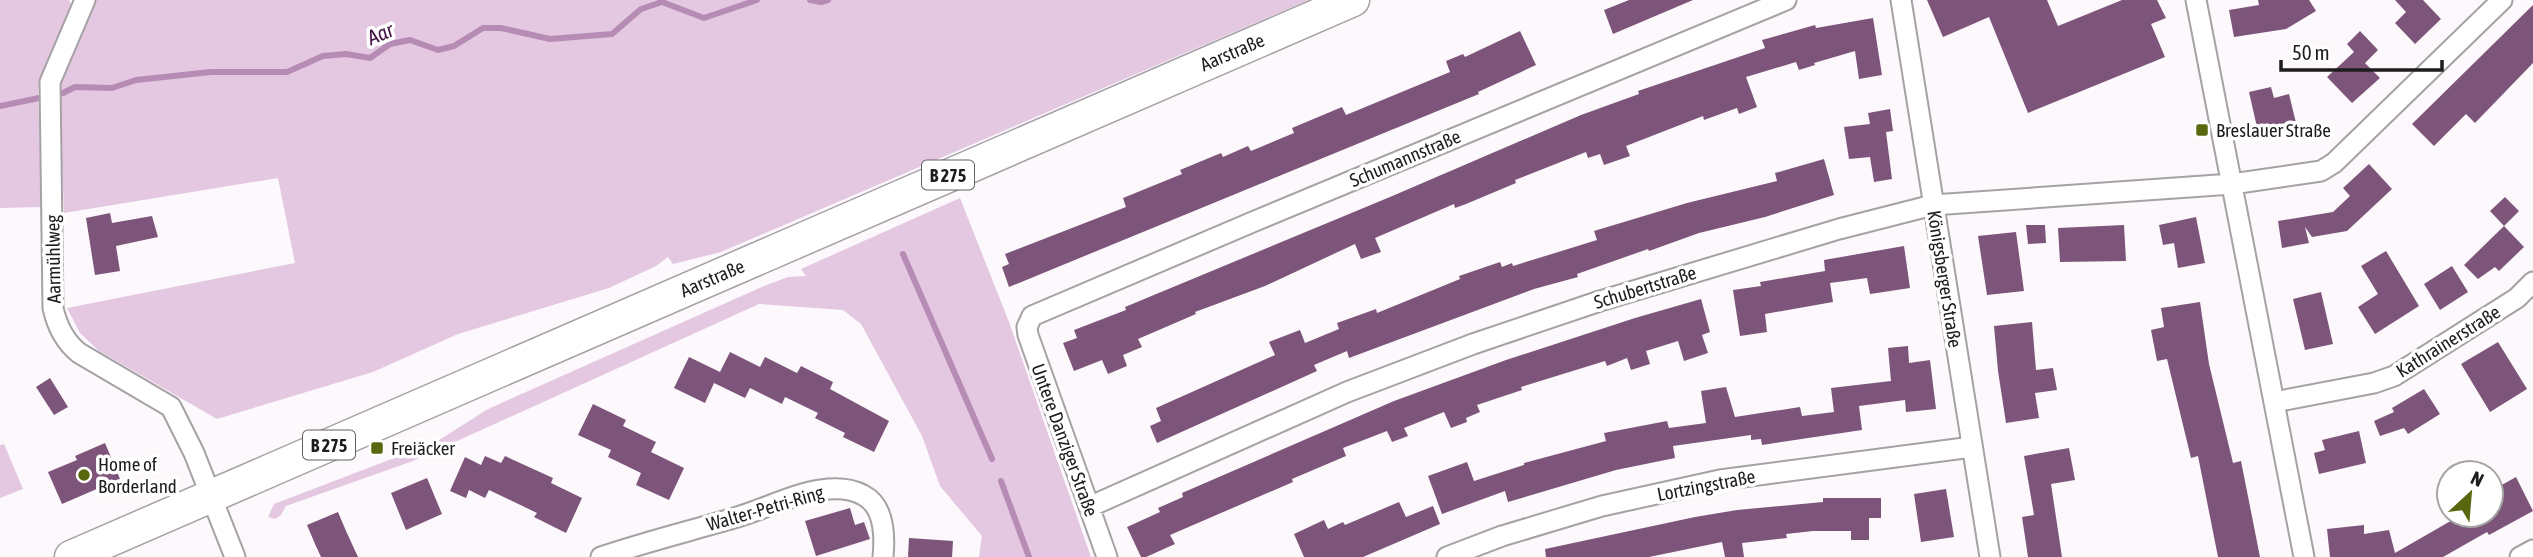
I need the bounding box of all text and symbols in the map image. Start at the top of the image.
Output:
water label: Aar [362,17,398,50]
scale bar [2281,28,2442,72]
street label: Aarstraße [1197,29,1267,75]
text: 50 m [2292,40,2330,64]
place label: Breslauer Straße [2216,119,2331,141]
marker: Breslauer Straße [2194,122,2210,138]
street label: Schumannstraße [1346,125,1464,191]
road number: B 275 [922,160,974,190]
street label: Königsberger Straße [1923,209,1967,349]
street label: Aarmühlweg [41,214,65,303]
street label: Aarstraße [677,255,747,301]
street label: Schubertstraße [1591,261,1699,313]
street label: Kathrainerstraße [2392,300,2504,382]
street label: Untere Danziger Straße [1027,361,1103,519]
road number: B 275 [303,430,355,460]
place label: Freiäcker [391,437,455,459]
marker: Freiäcker [369,440,385,456]
place label: Home of Borderland [98,453,177,497]
north arrow [2435,459,2505,529]
street label: Lortzingstraße [1655,465,1757,505]
text: N [2468,466,2487,491]
marker: Home of Borderland [76,467,92,483]
street label: Walter-Petri-Ring [704,481,827,535]

